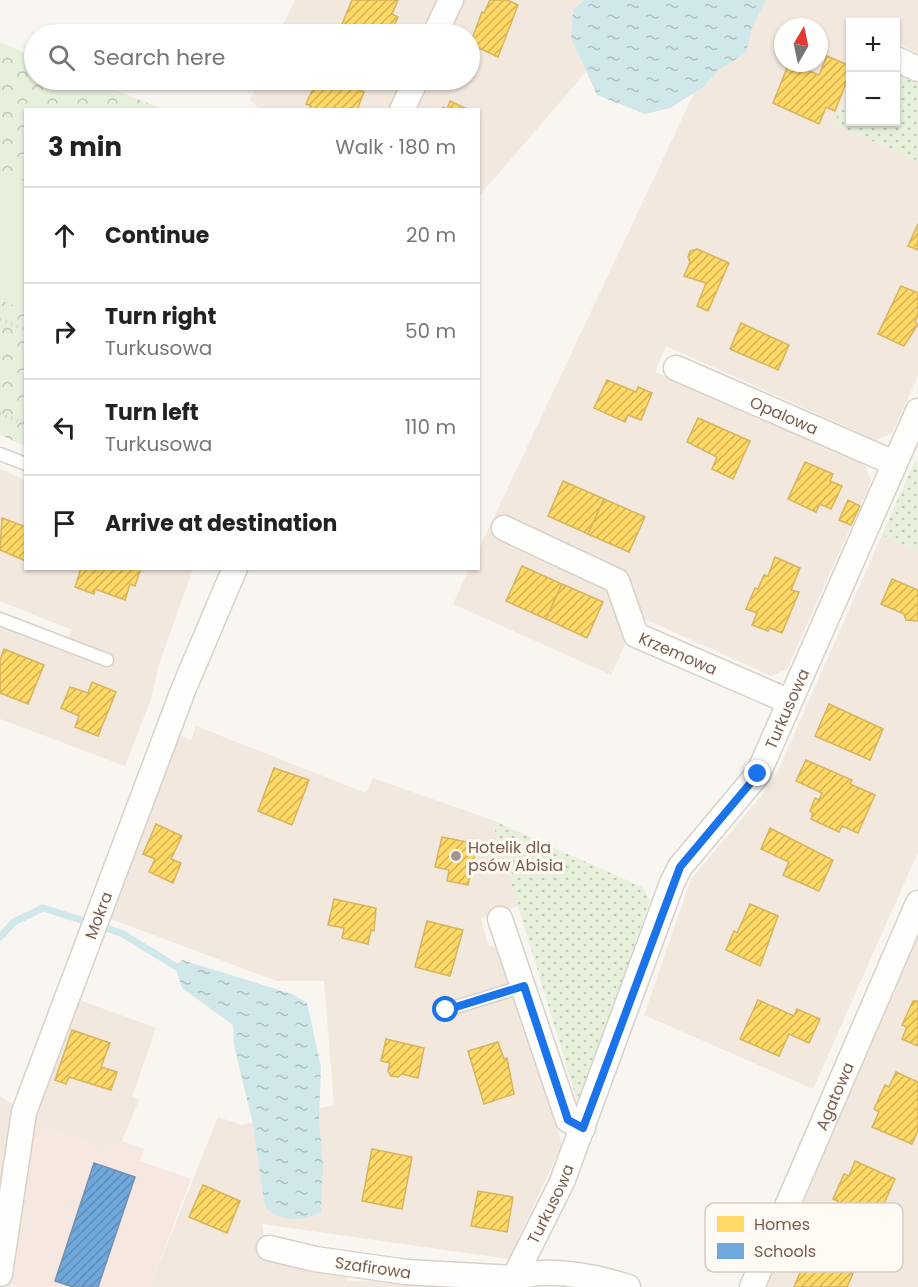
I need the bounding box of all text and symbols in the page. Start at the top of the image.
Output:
north arrow [774,18,828,72]
map controls [846,18,900,126]
button: + [846,18,900,72]
search box [24,24,480,90]
icon: search [45,41,78,74]
text: Search here [93,42,226,73]
button: − [846,72,900,126]
text: 3 min [48,129,122,165]
text: Walk · 180 m [335,133,456,161]
icon: ahead [48,219,81,252]
text: Continue [105,220,209,251]
text: 20 m [406,221,456,249]
text: Turn right [105,301,216,332]
icon: right [48,315,81,348]
text: 50 m [405,317,456,345]
text: Turkusowa [105,334,212,362]
street label: Opalowa [746,390,822,440]
text: Turn left [105,397,199,428]
icon: left [48,411,81,444]
text: 110 m [405,413,456,441]
text: Turkusowa [105,430,212,458]
icon: arrive [48,507,81,540]
text: Arrive at destination [105,508,337,539]
street label: Krzemowa [635,626,721,680]
street label: Turkusowa [759,665,815,753]
route end [744,760,770,786]
place label: Hotelik dla psów Abisia [468,836,563,877]
marker: Hotelik dla psów Abisia [449,849,463,863]
street label: Mokra [79,888,118,942]
route start [432,996,458,1022]
street label: Agatowa [810,1058,859,1134]
street label: Turkusowa [521,1161,579,1248]
legend [705,1203,903,1272]
text: Homes [754,1213,810,1236]
text: Schools [754,1240,816,1263]
street label: Szafirowa [333,1250,413,1284]

